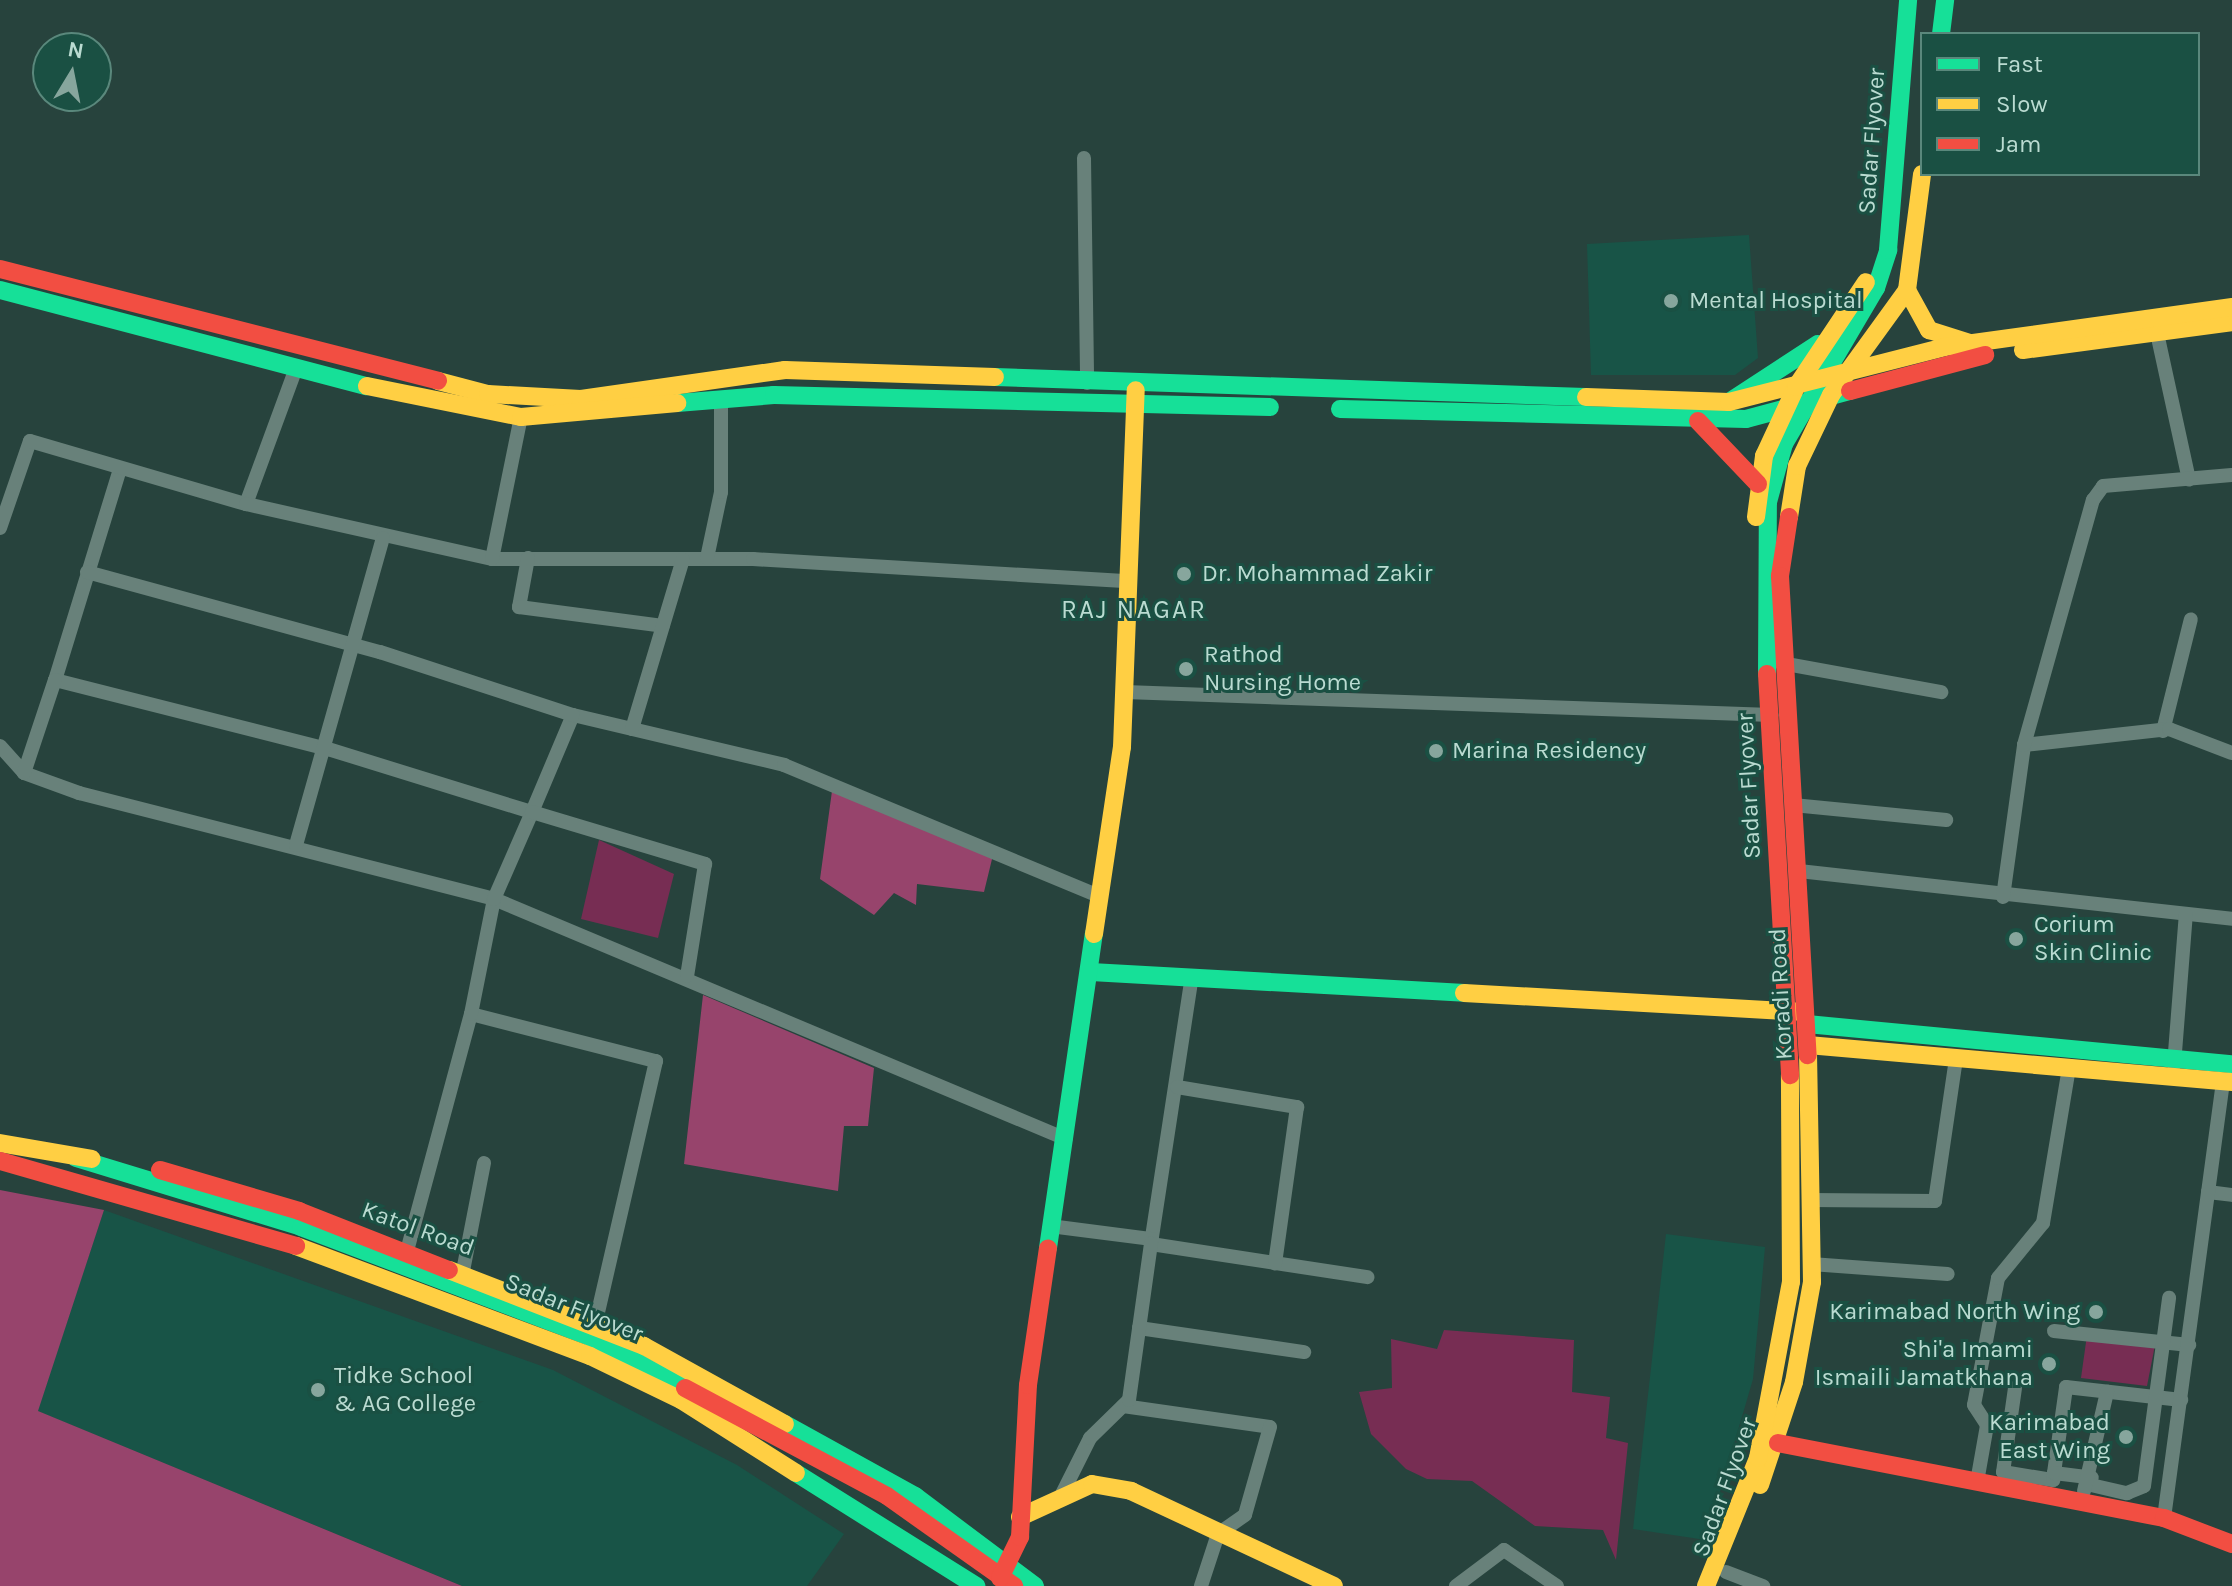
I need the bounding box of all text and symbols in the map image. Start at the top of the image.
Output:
north arrow [32,32,112,112]
legend [1920,32,2200,176]
text: N [66,36,86,65]
text: Fast [1996,50,2043,78]
street label: Sadar Flyover [1853,67,1891,215]
text: Slow [1996,90,2048,118]
text: Jam [1996,130,2041,158]
place label: Mental Hospital [1689,287,1863,315]
marker: Mental Hospital [1660,290,1682,312]
place label: Dr. Mohammad Zakir [1202,560,1432,588]
marker: Dr. Mohammad Zakir [1173,563,1195,585]
district label: RAJ NAGAR [1061,594,1207,626]
place label: Rathod Nursing Home [1204,641,1361,697]
marker: Rathod Nursing Home [1175,658,1197,680]
street label: Sadar Flyover [1731,712,1767,860]
place label: Marina Residency [1452,737,1646,765]
marker: Marina Residency [1427,742,1445,760]
place label: Corium Skin Clinic [2034,911,2152,967]
street label: Koradi Road [1763,927,1799,1061]
marker: Corium Skin Clinic [2005,928,2027,950]
street label: Katol Road [358,1195,478,1263]
street label: Sadar Flyover [501,1267,647,1349]
place label: Karimabad North Wing [1829,1298,2080,1326]
marker: Karimabad North Wing [2087,1303,2105,1321]
place label: Shi'a Imami Ismaili Jamatkhana [1815,1336,2033,1392]
marker: Shi'a Imami Ismaili Jamatkhana [2040,1355,2058,1373]
place label: Tidke School & AG College [334,1362,476,1418]
marker: Tidke School & AG College [309,1381,327,1399]
place label: Karimabad East Wing [1989,1409,2110,1465]
street label: Sadar Flyover [1686,1413,1764,1561]
marker: Karimabad East Wing [2117,1428,2135,1446]

